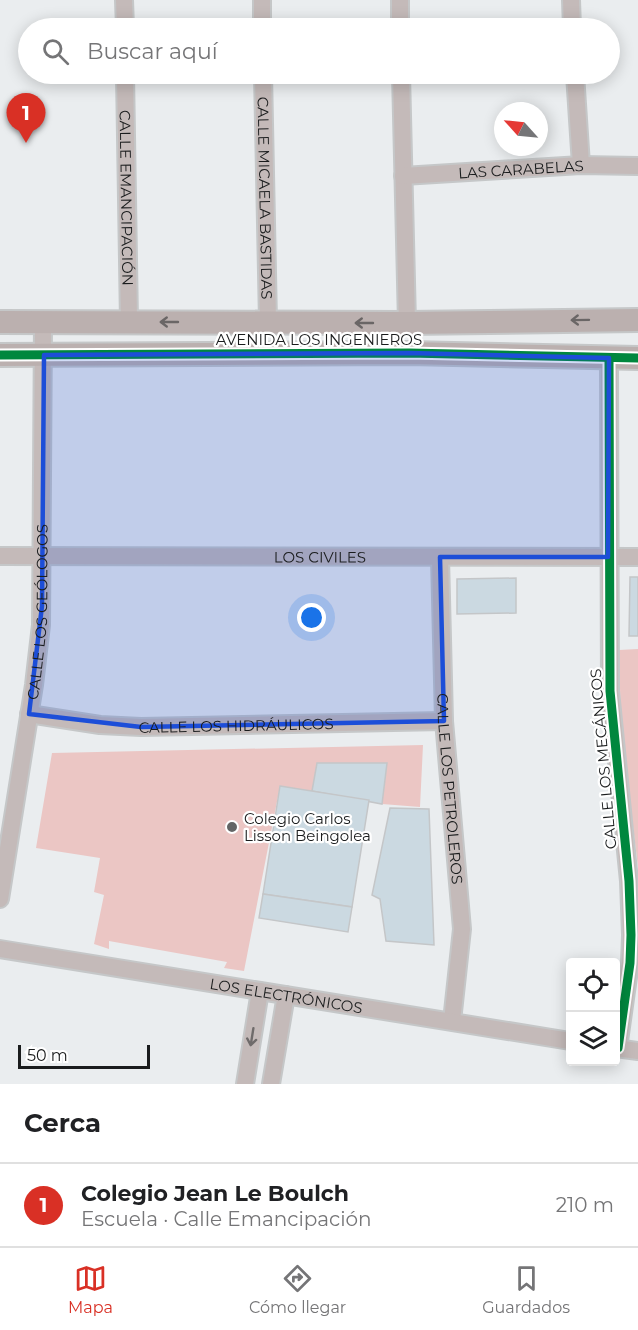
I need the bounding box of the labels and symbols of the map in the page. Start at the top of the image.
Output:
pin: 1 [6,94,46,143]
street label: CALLE MICAELA BASTIDAS [254,96,277,300]
north arrow [494,102,548,156]
street label: CALLE EMANCIPACIÓN [116,110,138,286]
street label: LAS CARABELAS [457,155,584,182]
one-way arrow [570,314,590,325]
one-way arrow [159,316,179,328]
one-way arrow [354,317,374,329]
street label: AVENIDA LOS INGENIEROS [216,330,422,349]
street label: CALLE LOS GEÓLOGOS [22,524,51,701]
street label: LOS CIVILES [274,547,366,566]
your location [297,603,326,632]
street label: CALLE LOS MECÁNICOS [586,668,620,850]
street label: CALLE LOS PETROLEROS [434,693,468,885]
street label: CALLE LOS HIDRÁULICOS [138,714,334,737]
place label: Colegio Carlos Lisson Beingolea [244,809,371,845]
marker: Colegio Carlos Lisson Beingolea [225,820,239,834]
street label: LOS ELECTRÓNICOS [209,974,364,1017]
one-way arrow [247,1027,258,1047]
scale bar [18,1042,150,1070]

